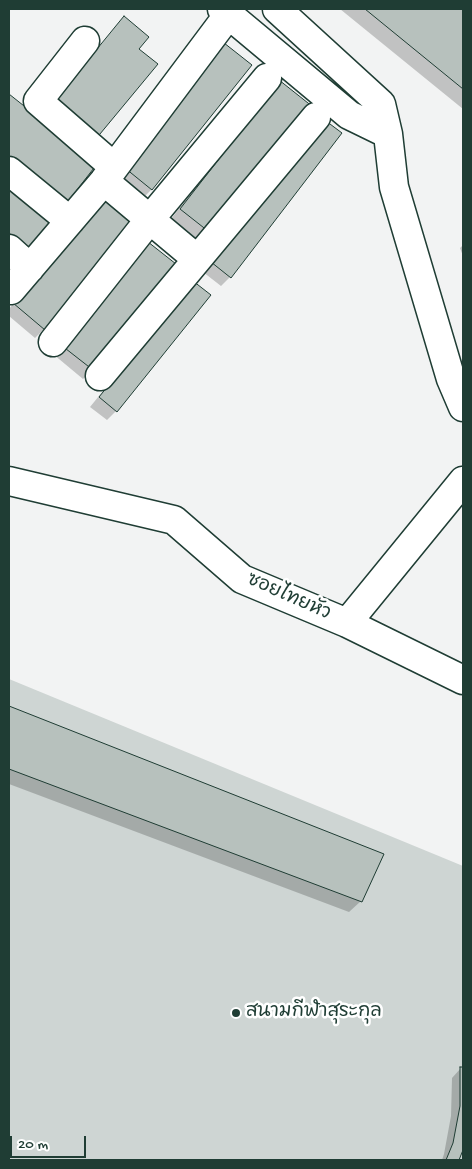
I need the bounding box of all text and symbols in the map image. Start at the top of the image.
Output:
street label: ซอยไทยหัว [243,569,333,627]
place label: สนามกีฬาสุระกุล [246,1002,382,1024]
marker: สนามกีฬาสุระกุล [230,1007,242,1019]
scale bar [12,1126,89,1158]
text: 20 m [18,1136,48,1154]

